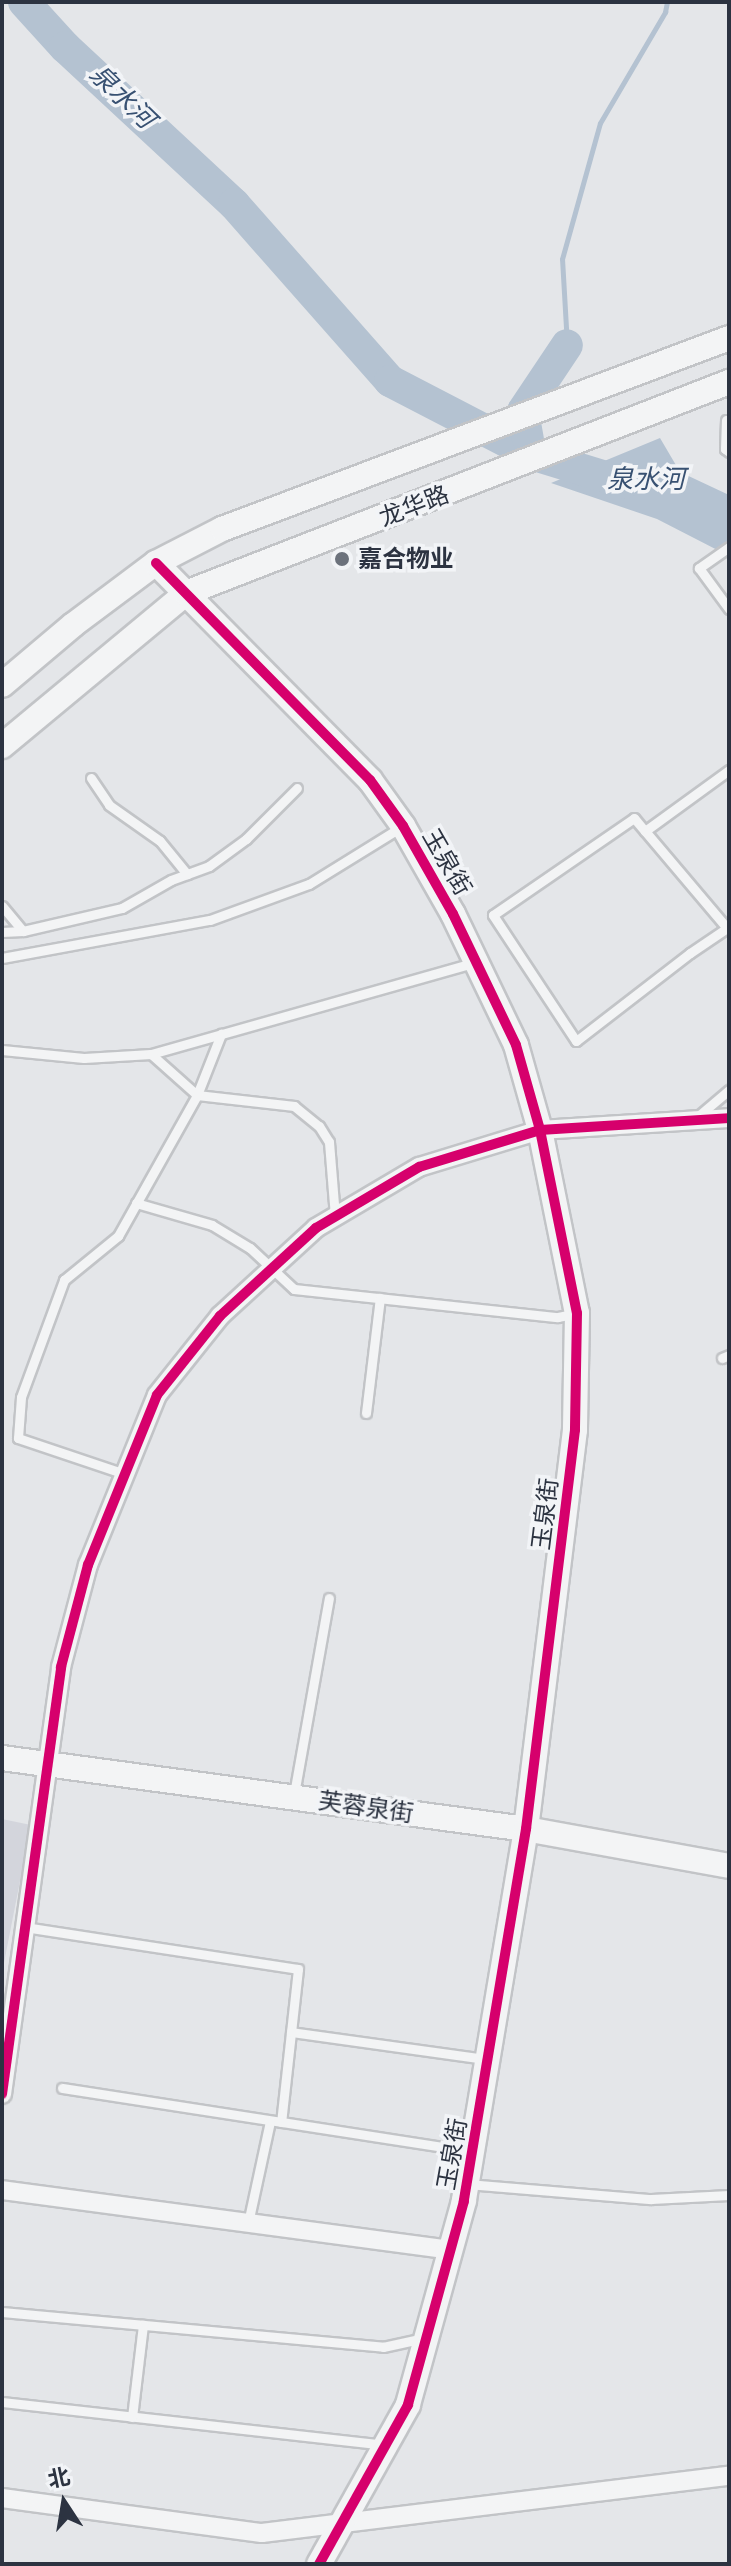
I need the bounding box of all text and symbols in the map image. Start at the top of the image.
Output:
water label: 泉水河 [83,59,161,135]
water label: 泉水河 [607,464,685,496]
street label: 龙华路 [375,480,453,532]
place label: 嘉合物业 [358,545,454,573]
marker: 嘉合物业 [333,550,351,568]
street label: 玉泉街 [417,824,477,900]
street label: 玉泉街 [526,1477,564,1551]
street label: 芙蓉泉街 [316,1786,416,1828]
street label: 玉泉街 [432,2116,472,2192]
north arrow [24,2462,104,2542]
text: 北 [46,2464,72,2493]

